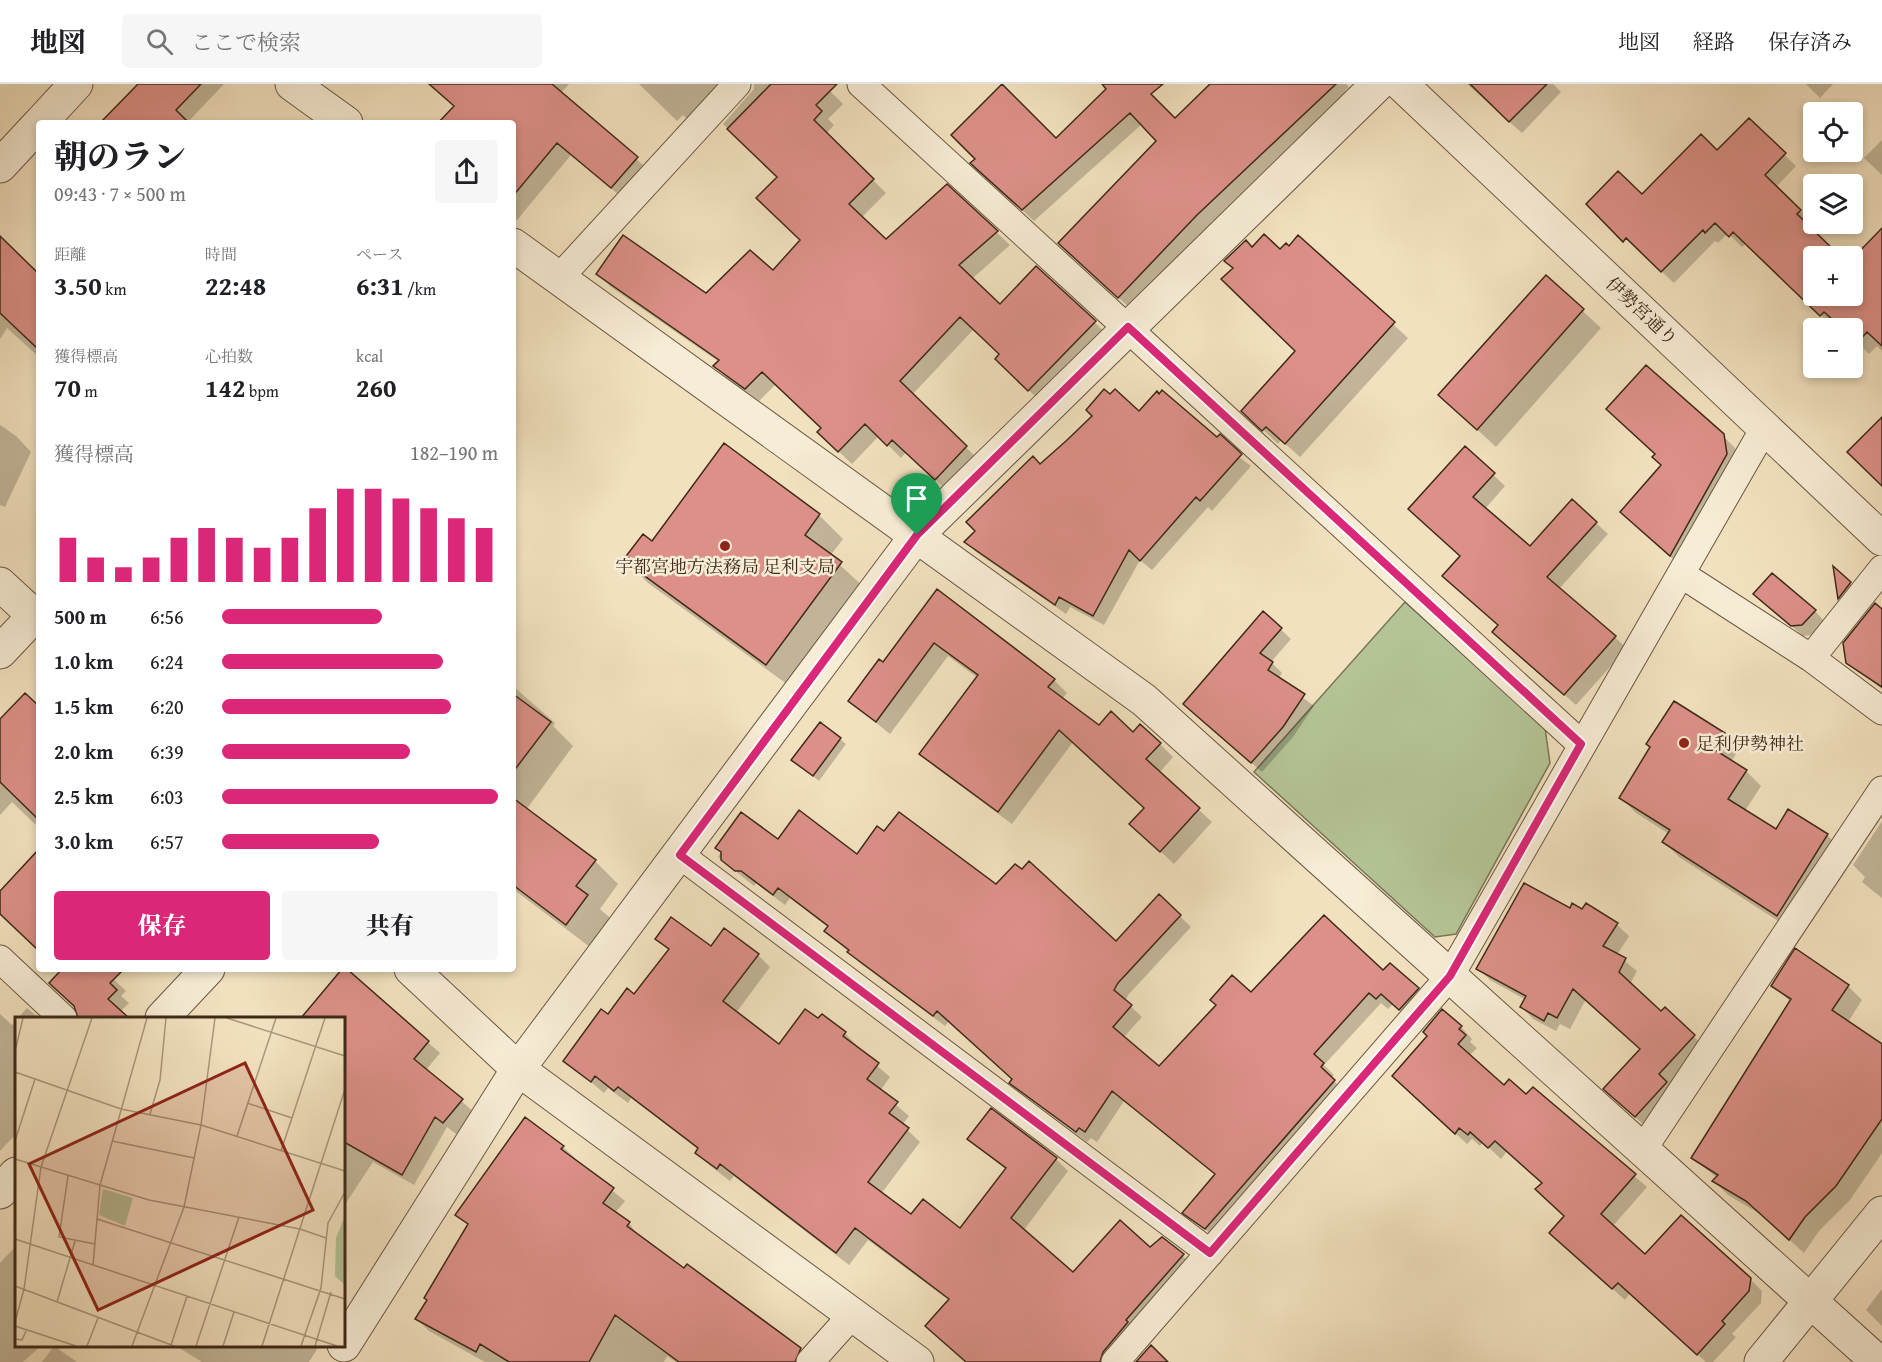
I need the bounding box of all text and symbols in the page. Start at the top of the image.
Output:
search box [122,14,542,68]
text: 地図 [30,21,86,62]
icon: search [143,25,176,58]
text: ここで検索 [191,26,301,58]
text: 地図 [1618,26,1660,57]
text: 経路 [1693,26,1735,57]
text: 保存済み [1768,26,1852,57]
map controls [1803,102,1863,378]
button: locate [1803,102,1863,162]
text: 朝のラン [54,132,186,180]
button: share [435,140,498,203]
button: layers [1803,174,1863,234]
text: 09:43 · 7 × 500 m [54,179,186,208]
text: 距離 [54,242,86,266]
text: 時間 [205,242,237,266]
text: ペース [356,242,403,266]
button: + [1803,246,1863,306]
text: 3.50 [54,266,102,305]
text: 22:48 [205,266,266,305]
text: 6:31 [356,266,404,305]
street label: 伊勢宮通り [1600,270,1684,352]
text: km [102,277,126,301]
text: /km [404,277,436,301]
button: − [1803,318,1863,378]
text: 獲得標高 [54,344,118,368]
text: 心拍数 [205,344,253,368]
text: kcal [356,344,383,368]
text: 70 [54,368,81,407]
text: 142 [205,368,245,407]
text: 260 [356,368,396,407]
text: m [81,379,98,403]
text: bpm [245,379,279,403]
text: 182–190 m [410,438,498,467]
text: 獲得標高 [54,439,134,468]
pin [891,473,942,535]
icon: arrive [900,482,933,515]
marker: 宇都宮地方法務局 足利支局 [718,539,732,553]
place label: 宇都宮地方法務局 足利支局 [615,553,835,580]
text: 500 m [54,602,107,631]
text: 6:56 [150,602,184,631]
text: 1.0 km [54,647,113,676]
text: 6:24 [150,647,184,676]
text: 1.5 km [54,692,113,721]
text: 6:20 [150,692,184,721]
place label: 足利伊勢神社 [1696,730,1804,757]
marker: 足利伊勢神社 [1677,736,1691,750]
text: 2.0 km [54,737,113,766]
text: 6:39 [150,737,184,766]
text: 2.5 km [54,782,113,811]
text: 6:03 [150,782,184,811]
text: 3.0 km [54,827,113,856]
text: 6:57 [150,827,184,856]
button: 保存 [54,891,270,960]
button: 共有 [282,891,498,960]
inset map [15,1017,345,1347]

